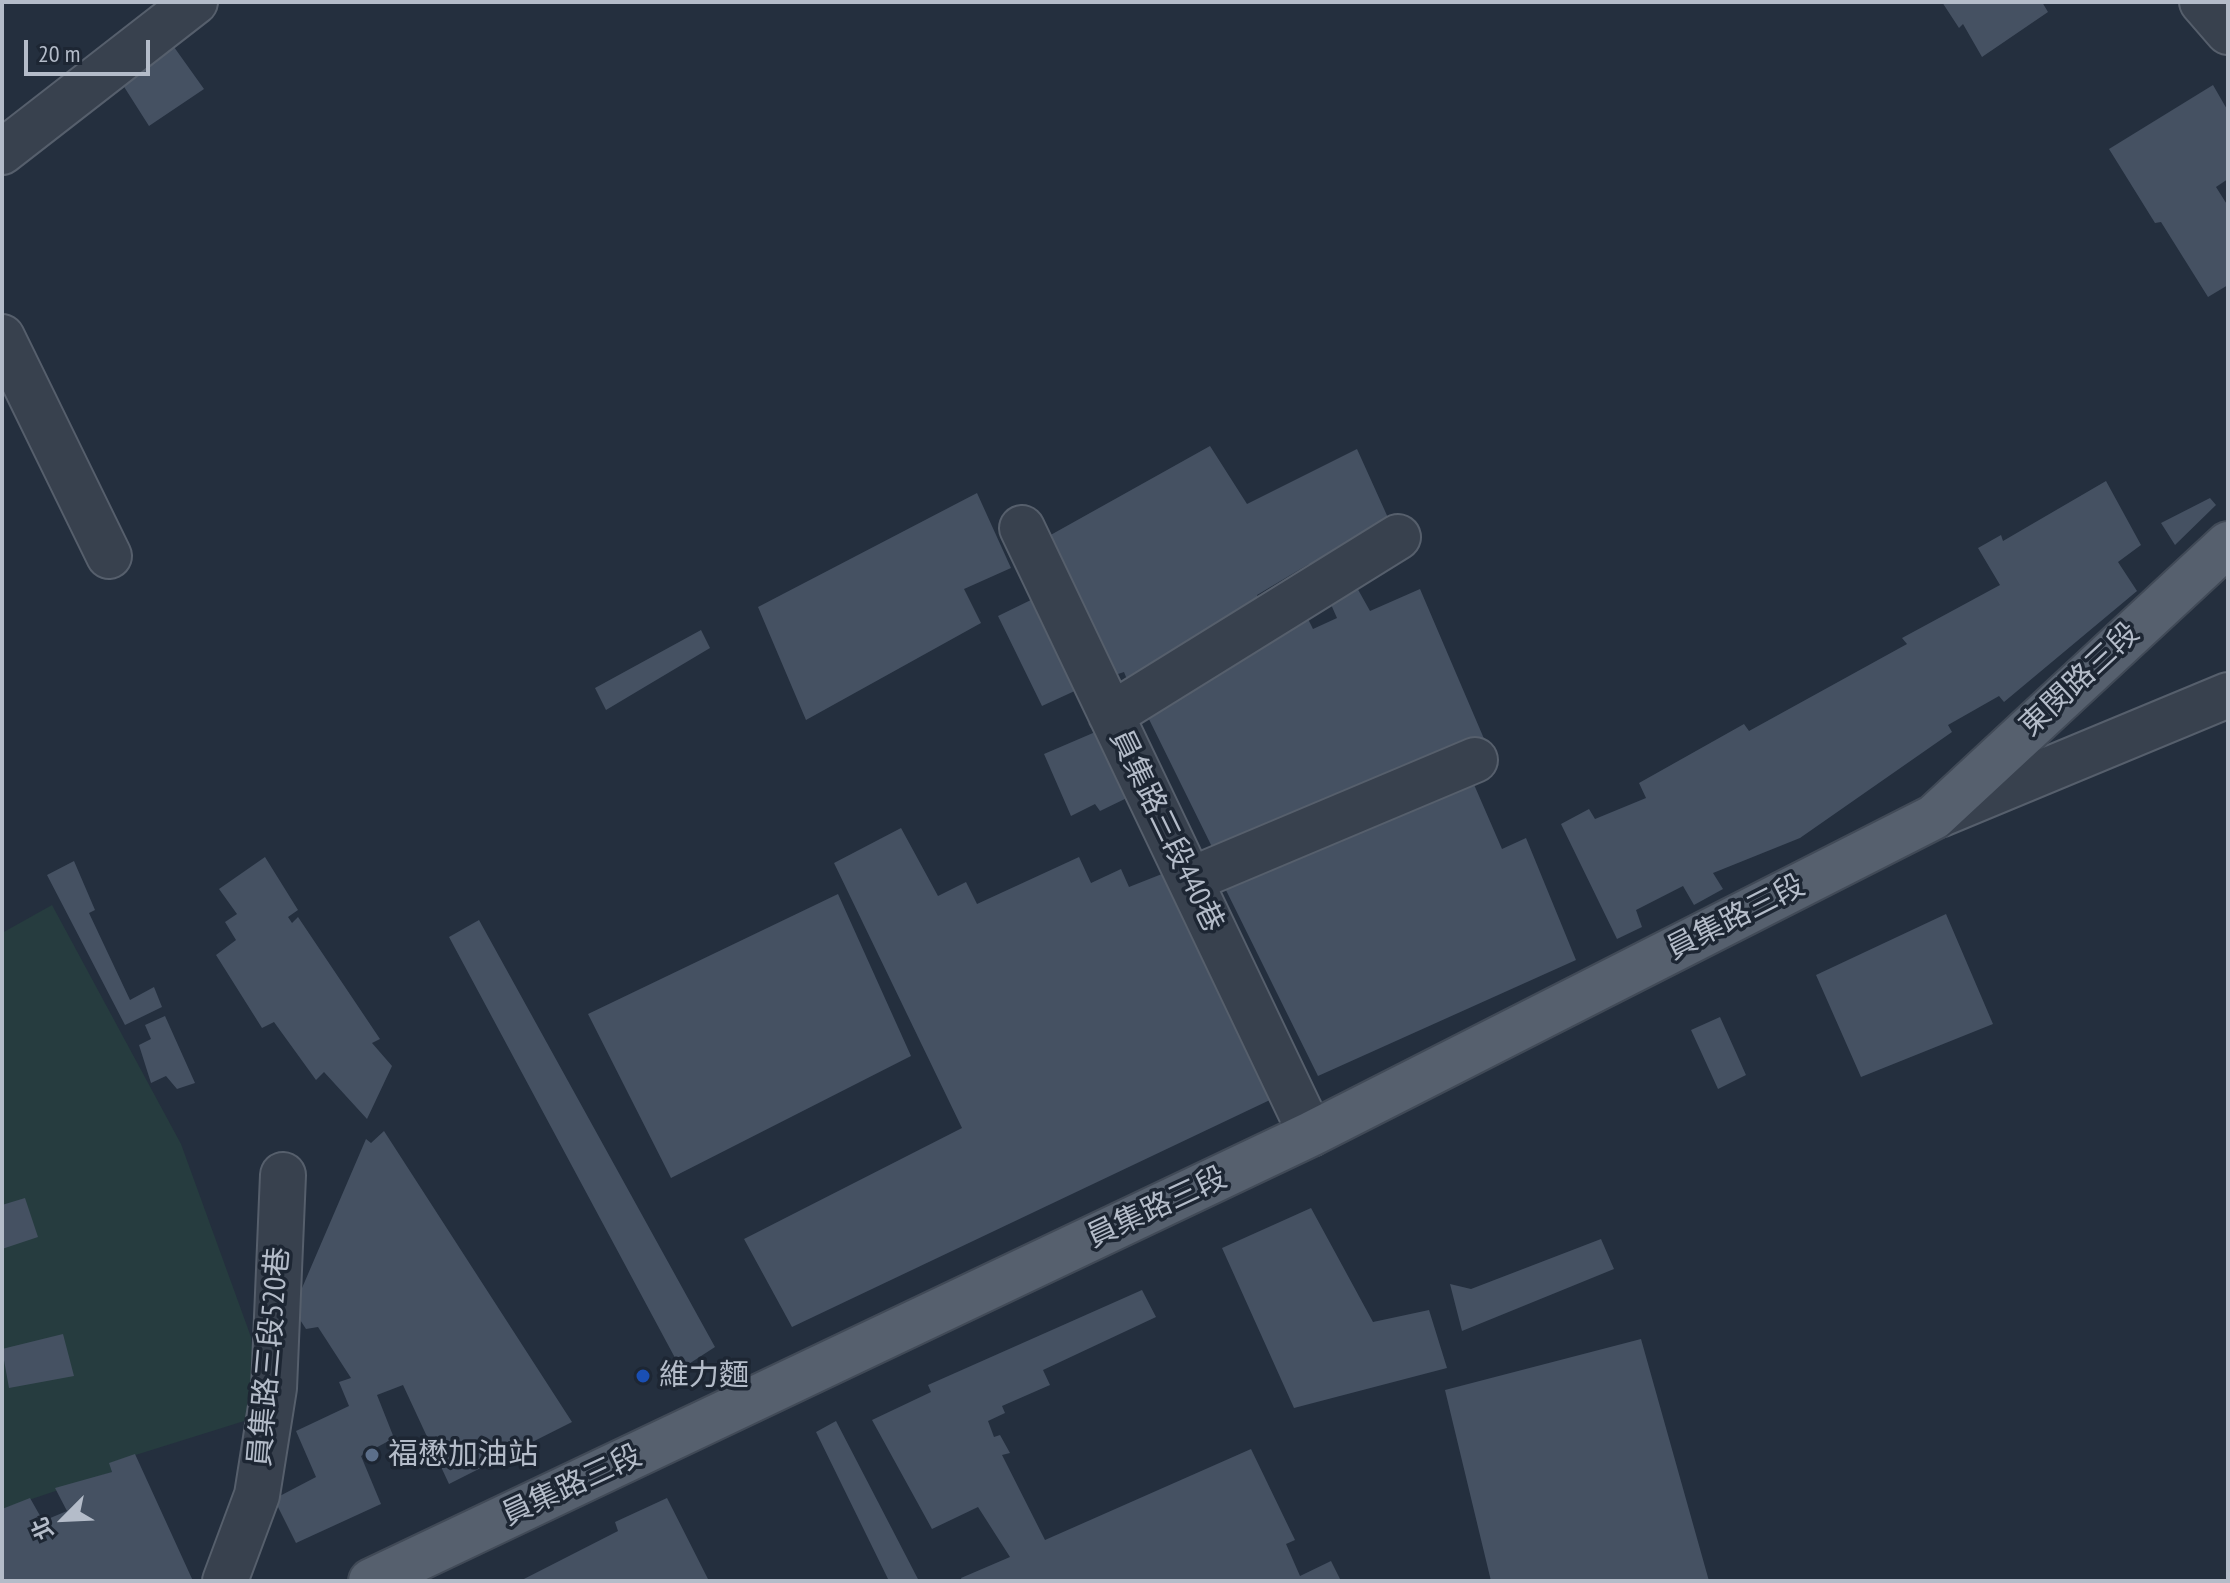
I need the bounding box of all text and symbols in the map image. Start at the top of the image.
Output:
scale bar [28,24,154,74]
text: 20 m [38,38,80,69]
street label: 東閔路三段 [2013,616,2147,744]
street label: 員集路三段440巷 [1101,724,1231,938]
street label: 員集路三段 [1661,868,1811,968]
street label: 員集路三段 [1081,1160,1233,1256]
street label: 員集路三段520巷 [242,1246,298,1468]
place label: 維力麵 [659,1358,749,1394]
marker: 維力麵 [634,1367,652,1385]
place label: 福懋加油站 [388,1437,538,1473]
street label: 員集路三段 [496,1438,648,1534]
marker: 福懋加油站 [363,1446,381,1464]
north arrow [24,1479,104,1559]
text: 北 [25,1513,59,1545]

